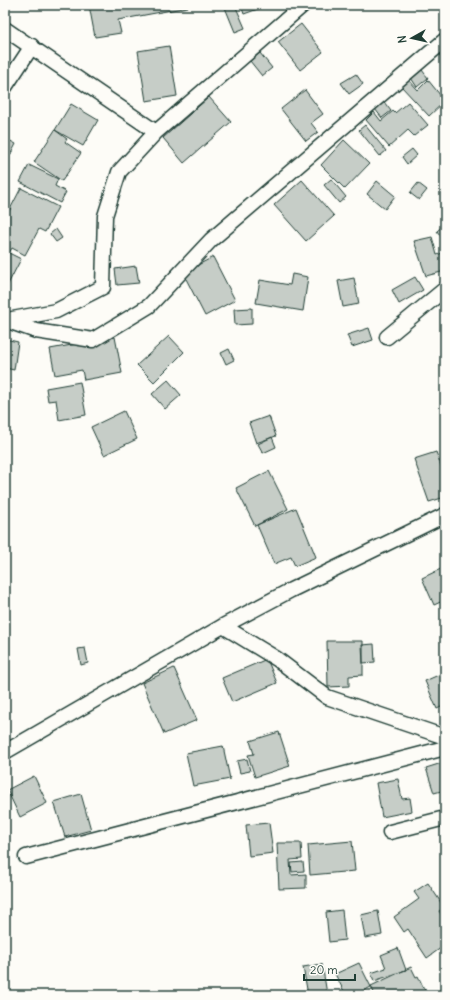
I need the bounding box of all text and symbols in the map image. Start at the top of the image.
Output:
north arrow [392,18,432,58]
text: N [395,35,410,44]
scale bar [304,956,355,982]
text: 20 m [310,962,338,977]

